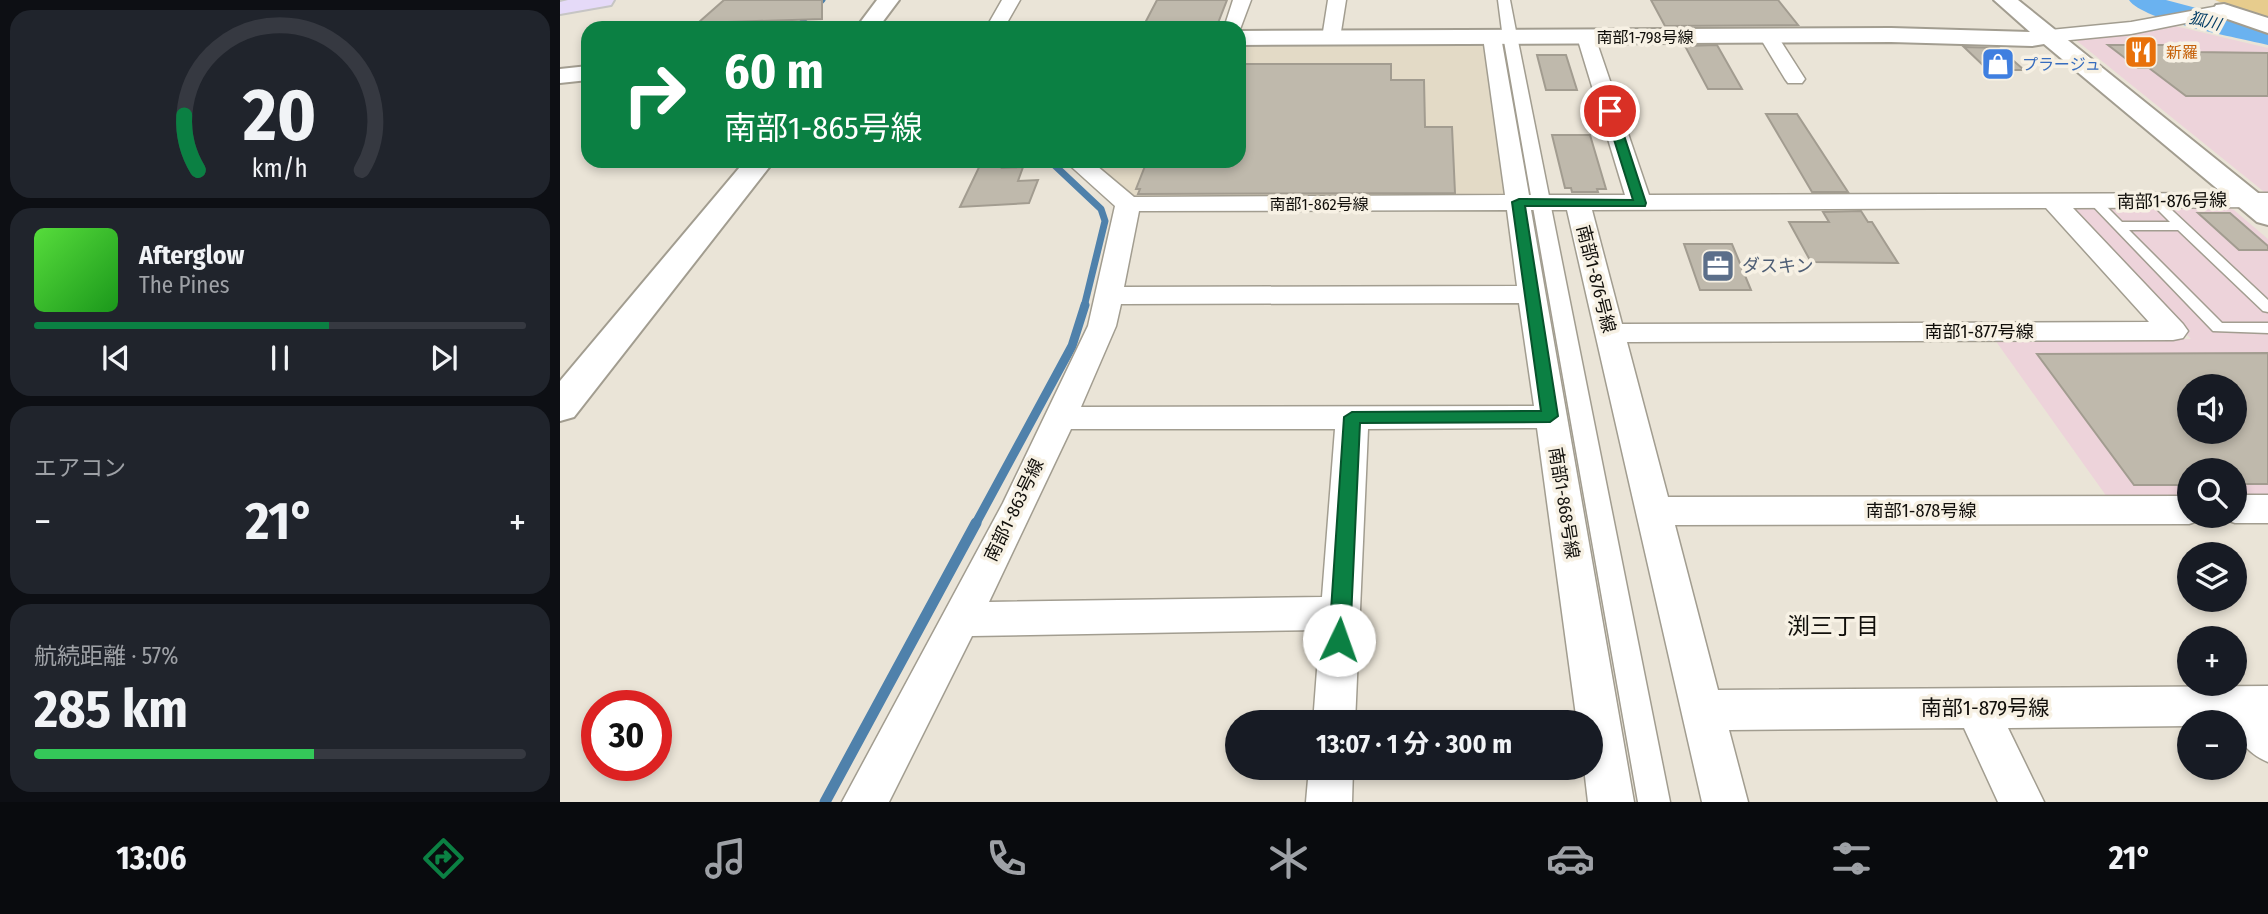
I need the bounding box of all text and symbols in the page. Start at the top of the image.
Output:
water label: 狐川 [2187,8,2225,35]
street label: 南部1-798号線 [1596,28,1694,47]
restaurant icon: 新羅 [2122,33,2160,71]
text: 60 m [724,42,824,101]
place label: 新羅 [2166,43,2198,62]
shop icon: プラージュ [1979,45,2017,83]
icon: right [609,49,700,140]
place label: プラージュ [2022,55,2101,74]
text: 20 [242,72,317,159]
pin [1580,81,1640,141]
icon: arrive [1591,92,1629,130]
text: 南部1-865号線 [724,109,923,147]
text: km/h [252,154,308,184]
street label: 南部1-876号線 [2117,189,2227,213]
street label: 南部1-862号線 [1270,195,1369,214]
street label: 南部1-876号線 [1572,223,1620,335]
text: Afterglow [139,240,244,271]
office icon: ダスキン [1699,247,1737,285]
place label: ダスキン [1742,255,1813,277]
text: The Pines [139,271,230,299]
street label: 南部1-877号線 [1924,321,2034,343]
icon: previous [97,339,135,377]
icon: pause [261,339,299,377]
icon: next [425,339,463,377]
map controls [2177,374,2247,780]
button: sound [2177,374,2247,444]
street label: 南部1-868号線 [1544,446,1584,560]
text: エアコン [34,454,126,482]
street label: 南部1-863号線 [980,455,1048,565]
button: search [2177,458,2247,528]
text: 21° [245,490,315,553]
text: − [34,499,51,545]
text: + [509,499,526,545]
street label: 南部1-878号線 [1866,500,1976,522]
button: layers [2177,542,2247,612]
position arrow [1302,603,1376,677]
district label: 渕三丁目 [1787,612,1879,640]
button: + [2177,626,2247,696]
text: 航続距離 · 57% [34,642,179,670]
text: 285 km [34,678,188,741]
speed limit sign: 30 [581,690,672,781]
street label: 南部1-879号線 [1921,695,2049,721]
button: − [2177,710,2247,780]
text: 13:07 · 1 分 · 300 m [1316,729,1512,760]
icon: directions [419,834,468,883]
icon: music [701,834,750,883]
icon: phone [982,834,1031,883]
icon: climate [1264,834,1313,883]
icon: car [1546,834,1595,883]
icon: filters [1827,834,1876,883]
text: 13:06 [116,839,187,877]
text: 21° [2109,839,2152,877]

